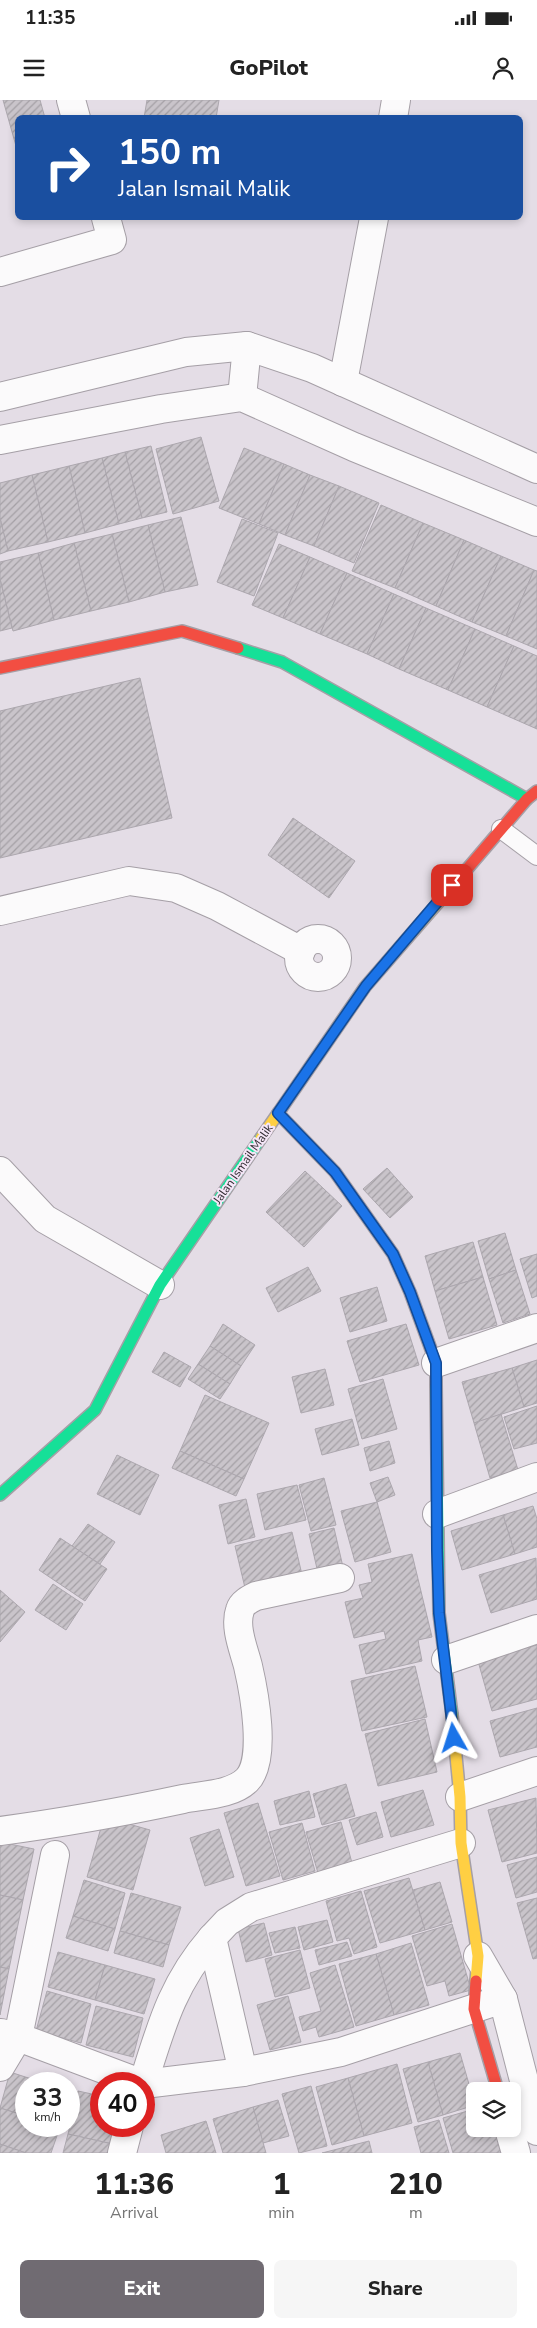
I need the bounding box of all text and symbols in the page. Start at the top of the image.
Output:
text: 11:35 [25,5,75,31]
text: GoPilot [229,53,308,83]
icon: menu [20,54,48,82]
icon: person [489,54,517,82]
text: 150 m [118,129,221,176]
icon: right [35,135,100,200]
text: Jalan Ismail Malik [118,174,290,204]
pin [431,864,473,906]
icon: arrive [438,871,466,899]
street label: Jalan Ismail Malik [209,1120,277,1208]
position arrow [427,1711,479,1763]
speed limit sign: 40 [90,2072,155,2137]
text: 33 [32,2081,63,2115]
map controls [466,2082,521,2137]
button: layers [466,2082,521,2137]
text: km/h [34,2109,61,2125]
text: 11:36 [94,2164,174,2205]
text: 1 [272,2164,290,2205]
text: 210 [389,2164,443,2205]
text: Arrival [110,2202,158,2224]
text: min [268,2202,295,2224]
text: m [409,2202,423,2224]
button: Exit [20,2260,264,2318]
button: Share [274,2260,517,2318]

